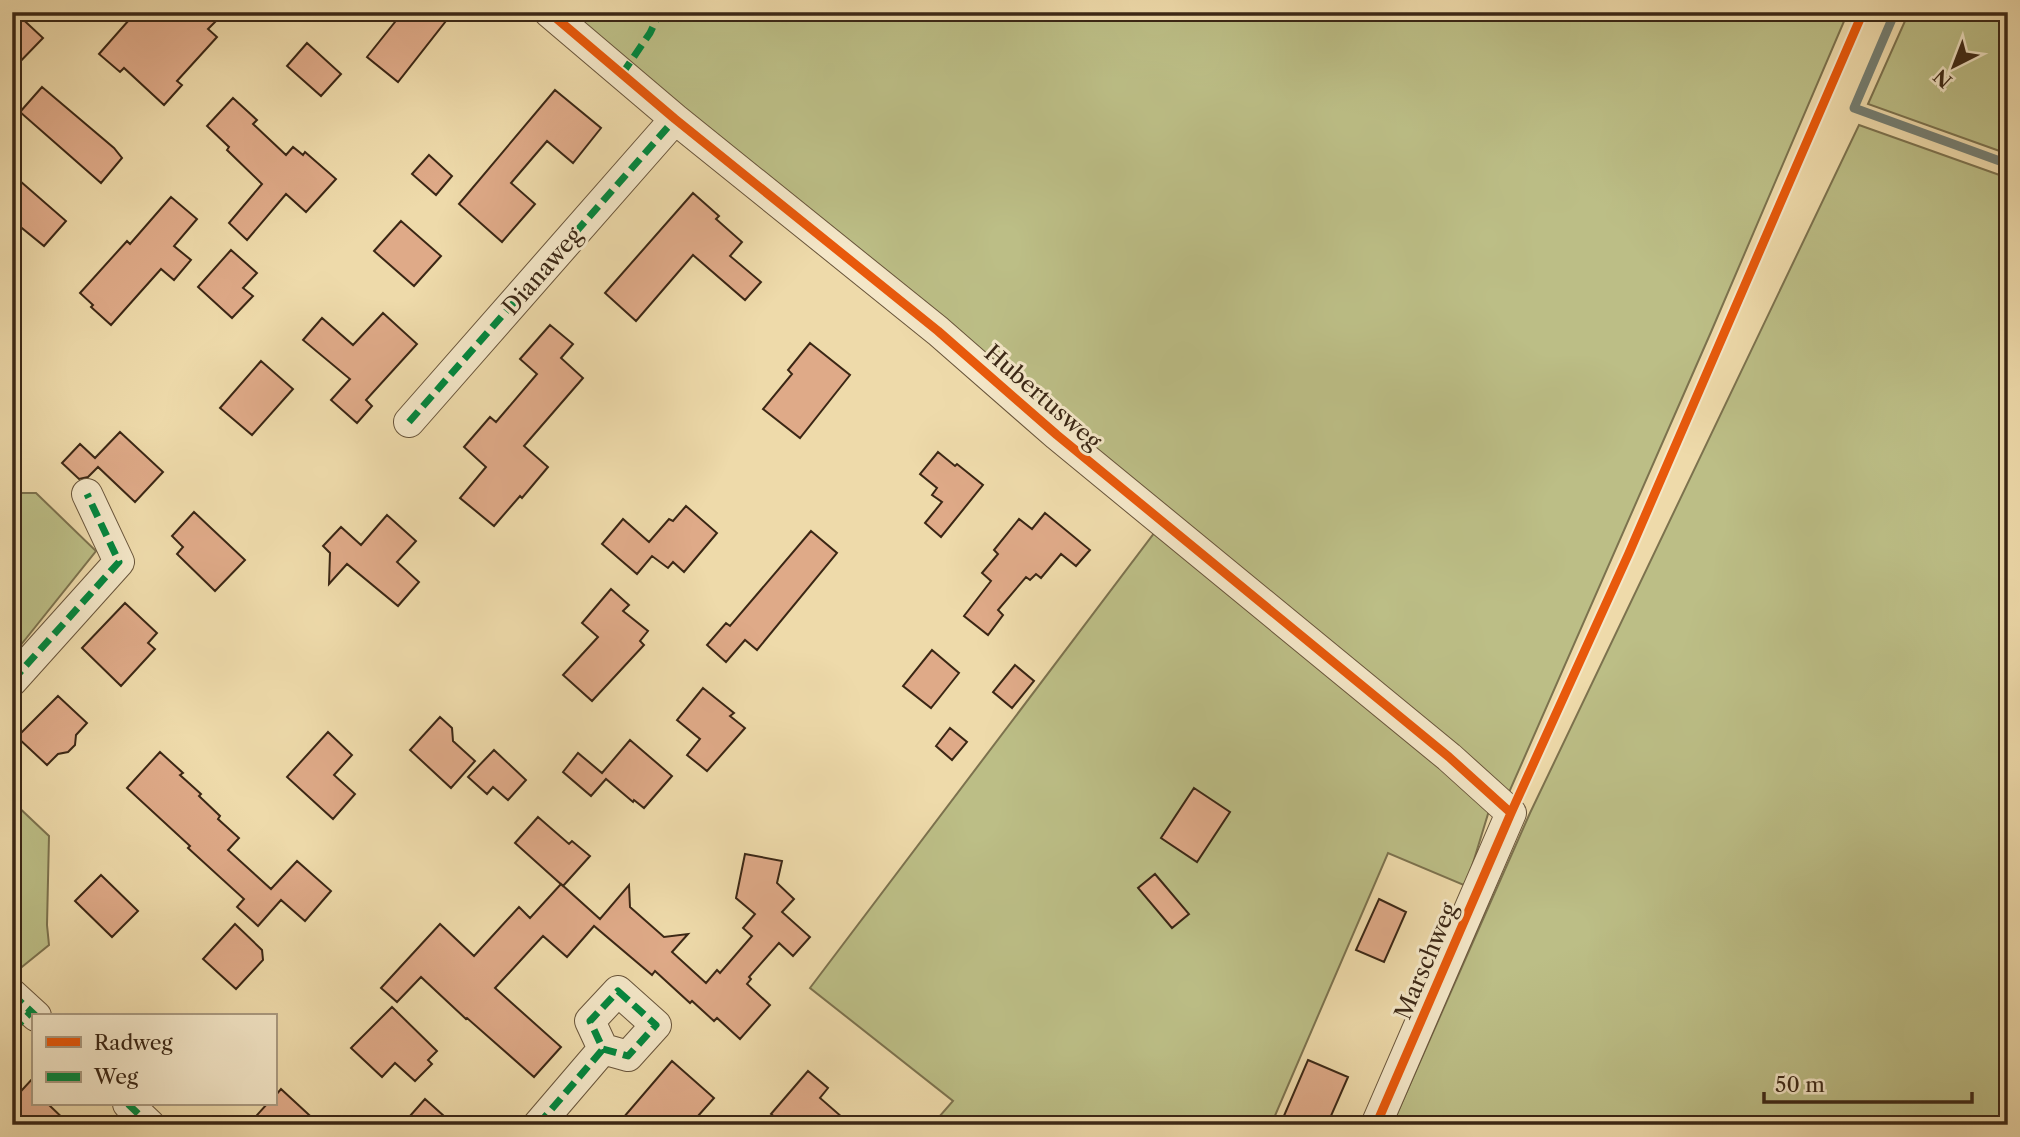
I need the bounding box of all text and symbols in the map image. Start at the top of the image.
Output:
north arrow [1918,32,1988,102]
text: N [1929,64,1957,92]
street label: Dianaweg [496,221,588,321]
street label: Hubertusweg [979,339,1108,456]
street label: Marschweg [1389,898,1463,1024]
legend [32,1014,276,1106]
text: Radweg [94,1030,174,1055]
scale bar [1764,1060,1973,1104]
text: Weg [93,1064,139,1089]
text: 50 m [1775,1072,1825,1097]

